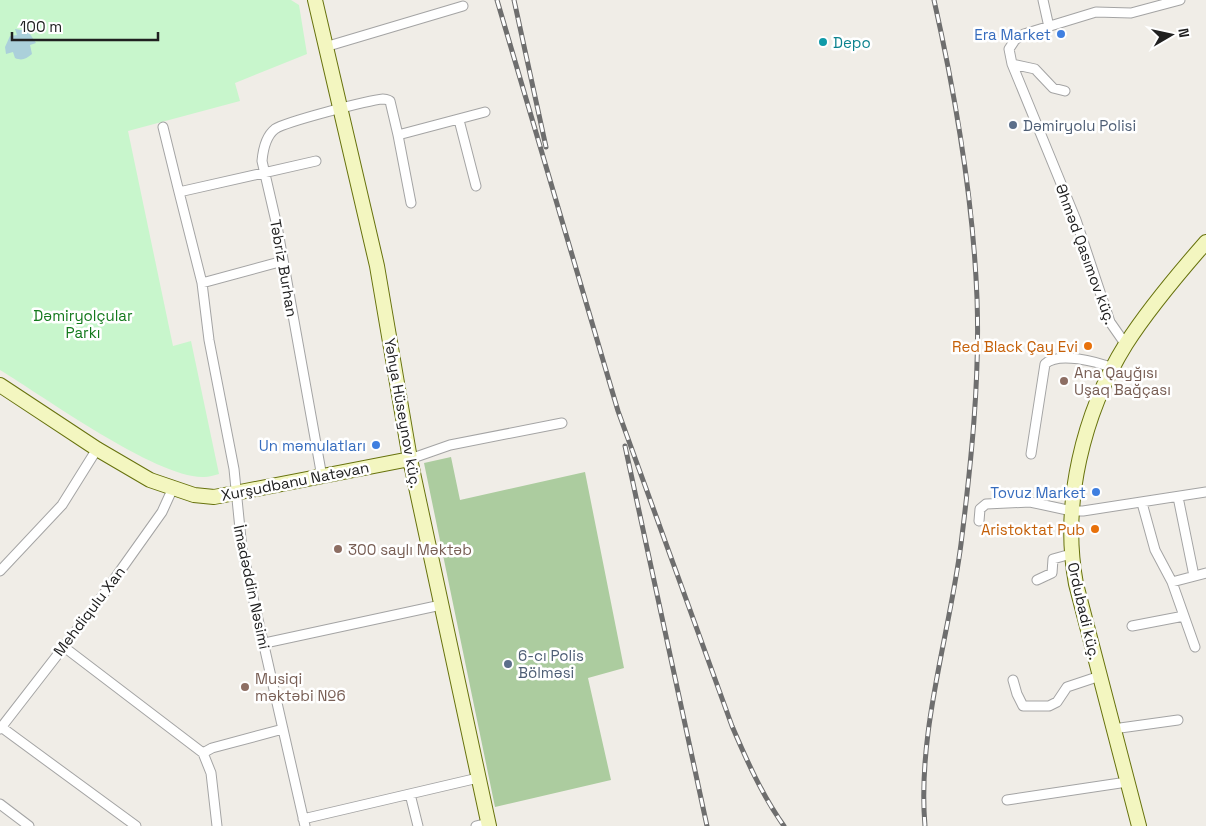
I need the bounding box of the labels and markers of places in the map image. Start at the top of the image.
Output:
place label: Era Market [974,25,1051,44]
marker: Era Market [1055,28,1067,40]
place label: Depo [833,33,871,52]
marker: Depo [817,36,829,48]
place label: Dəmiryolu Polisi [1023,116,1136,135]
marker: Dəmiryolu Polisi [1007,119,1019,131]
place label: Red Black Çay Evi [952,337,1078,356]
marker: Red Black Çay Evi [1082,340,1094,352]
place label: Ana Qayğısı Uşaq Bağçası [1074,363,1171,399]
marker: Ana Qayğısı Uşaq Bağçası [1058,375,1070,387]
place label: Un məmulatları [259,436,366,455]
marker: Un məmulatları [370,439,382,451]
place label: Tovuz Market [990,483,1086,502]
marker: Tovuz Market [1090,486,1102,498]
place label: Aristoktat Pub [981,520,1085,539]
marker: Aristoktat Pub [1089,523,1101,535]
place label: 300 saylı Məktəb [348,540,472,559]
marker: 300 saylı Məktəb [332,543,344,555]
place label: 6-cı Polis Bölməsi [518,646,584,682]
marker: 6-cı Polis Bölməsi [502,658,514,670]
place label: Musiqi məktəbi №6 [255,669,346,705]
marker: Musiqi məktəbi №6 [239,681,251,693]

